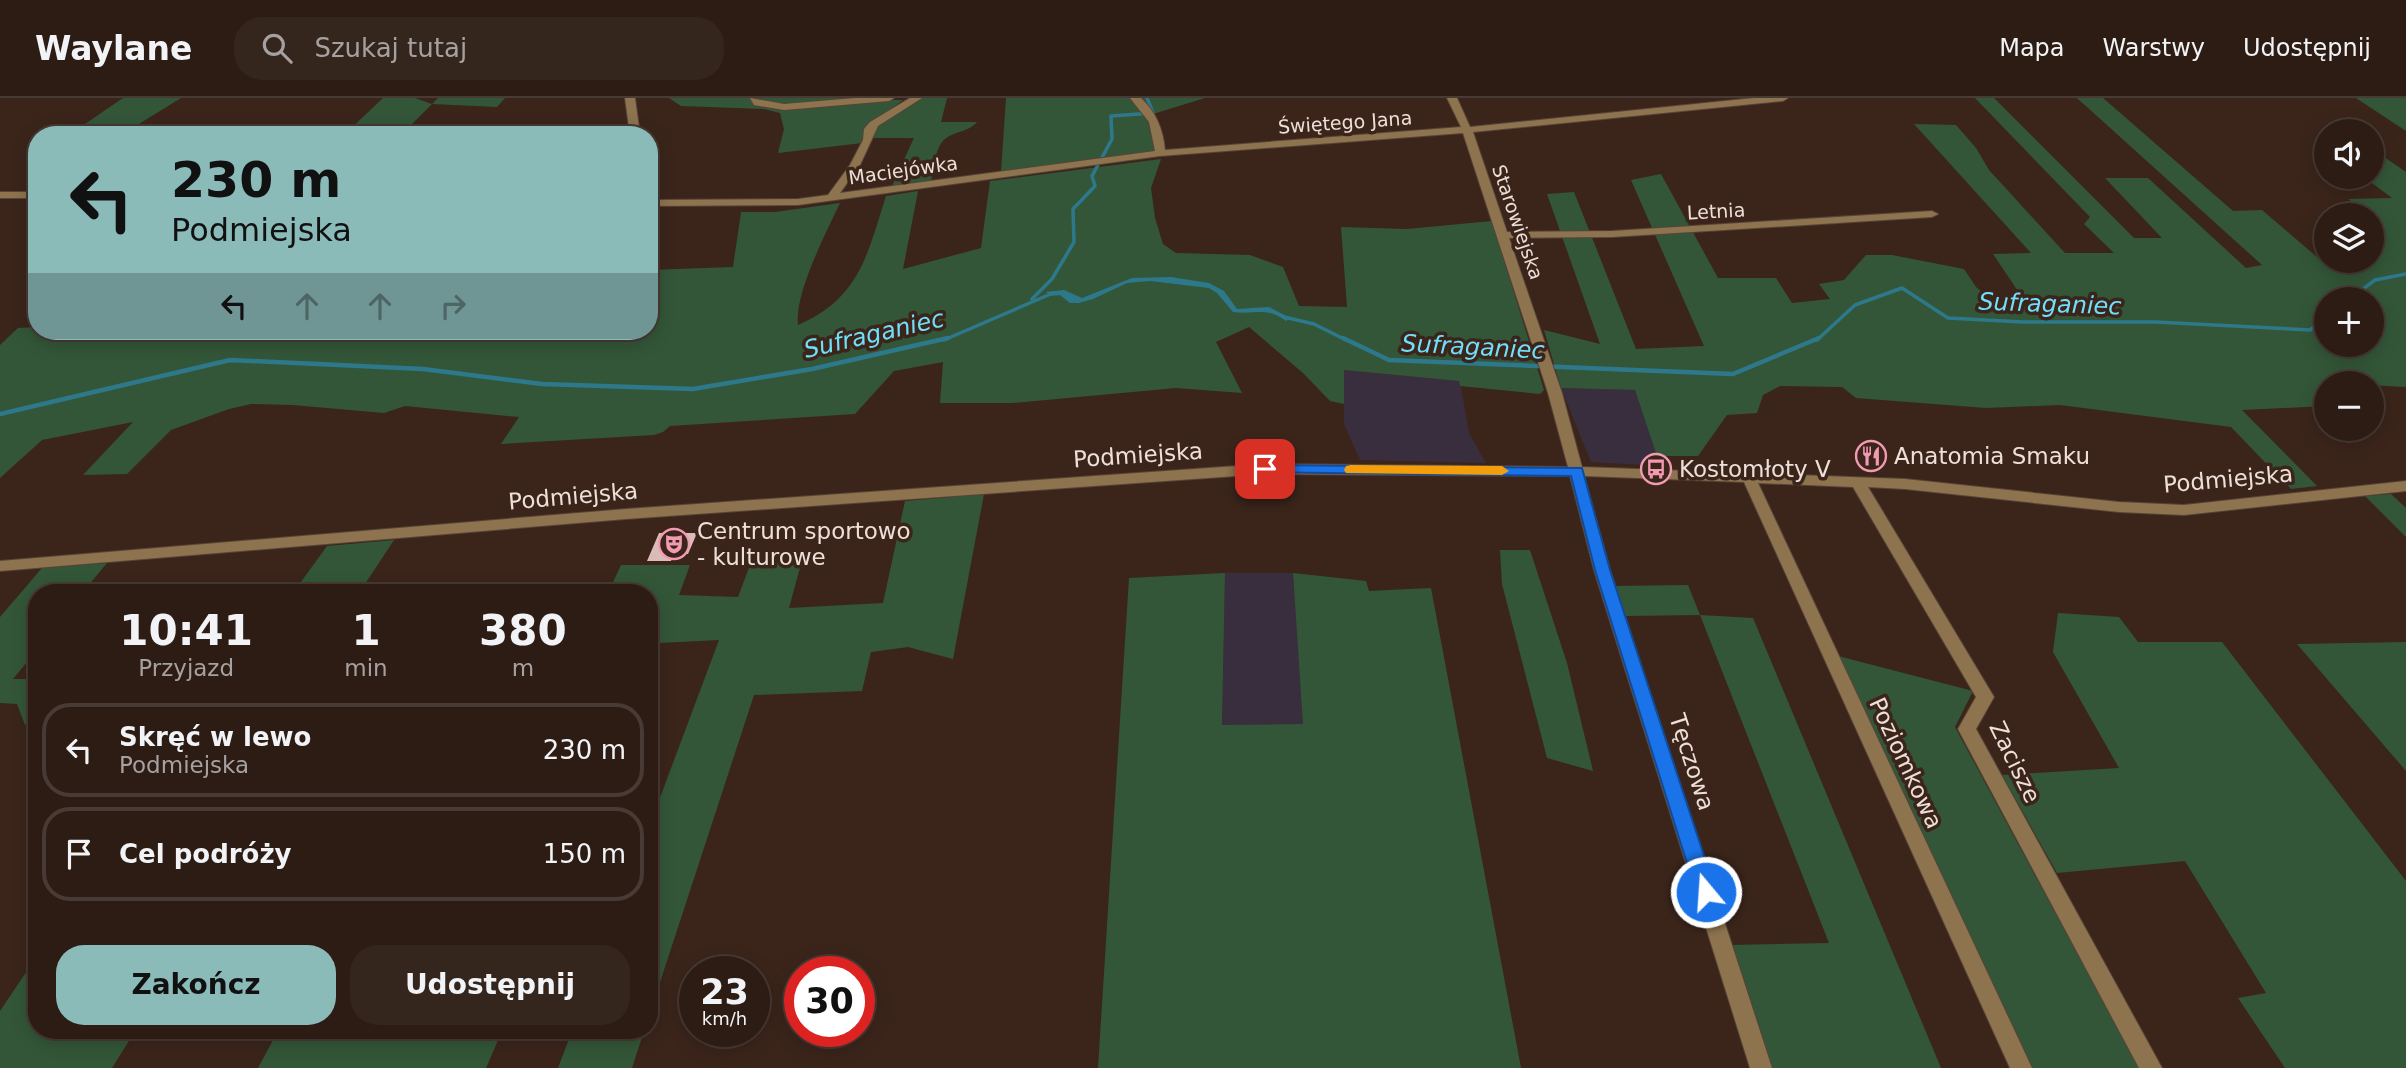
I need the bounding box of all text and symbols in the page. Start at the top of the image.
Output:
search box [234,17,724,80]
text: Waylane [35,29,192,68]
icon: search [258,29,296,67]
text: Szukaj tutaj [314,33,467,63]
text: Mapa [1999,34,2065,62]
text: Warstwy [2103,34,2205,62]
text: Udostępnij [2243,34,2371,62]
street label: Świętego Jana [1277,105,1413,138]
map controls [2314,119,2384,441]
button: sound [2314,119,2384,189]
street label: Maciejówka [847,151,959,189]
text: 230 m [171,152,341,209]
icon: left [56,154,147,245]
street label: Starowiejska [1488,162,1548,282]
street label: Letnia [1686,198,1746,224]
button: layers [2314,203,2384,273]
text: Podmiejska [171,211,352,249]
icon: left [215,287,253,325]
icon: ahead [288,287,326,325]
icon: ahead [361,287,399,325]
icon: right [434,287,472,325]
button: + [2314,287,2384,357]
water label: Sufraganiec [1978,288,2122,320]
water label: Sufraganiec [801,304,947,364]
water label: Sufraganiec [1401,329,1545,365]
button: − [2314,371,2384,441]
street label: Podmiejska [1072,437,1204,473]
pin [1235,439,1295,499]
restaurant icon: Anatomia Smaku [1854,439,1888,473]
place label: Anatomia Smaku [1894,443,2090,469]
icon: arrive [1246,450,1284,488]
bus stop icon: Kostomłoty V [1639,452,1673,486]
place label: Kostomłoty V [1679,456,1831,482]
street label: Podmiejska [2162,460,2294,498]
street label: Podmiejska [507,477,639,515]
place label: Centrum sportowo - kulturowe [697,518,911,570]
theatre icon: Centrum sportowo - kulturowe [657,527,691,561]
text: 10:41 [119,606,253,655]
text: 1 [351,606,381,655]
text: 380 [479,606,567,655]
text: Przyjazd [138,655,234,681]
text: min [344,655,388,681]
text: m [512,655,534,681]
street label: Poziomkowa [1864,693,1948,833]
street label: Tęczowa [1664,710,1720,814]
street label: Zacisze [1984,717,2046,807]
text: Skręć w lewo [119,722,311,752]
icon: left [60,731,98,769]
text: 230 m [543,735,626,765]
text: Podmiejska [119,752,249,778]
icon: arrive [60,835,98,873]
text: Cel podróży [119,839,292,869]
text: 150 m [543,839,626,869]
position arrow [1669,855,1743,929]
button: Zakończ [56,945,336,1025]
button: Udostępnij [350,945,630,1025]
speed limit sign: 30 [784,956,875,1047]
text: 23 [700,972,749,1012]
text: km/h [702,1008,747,1029]

